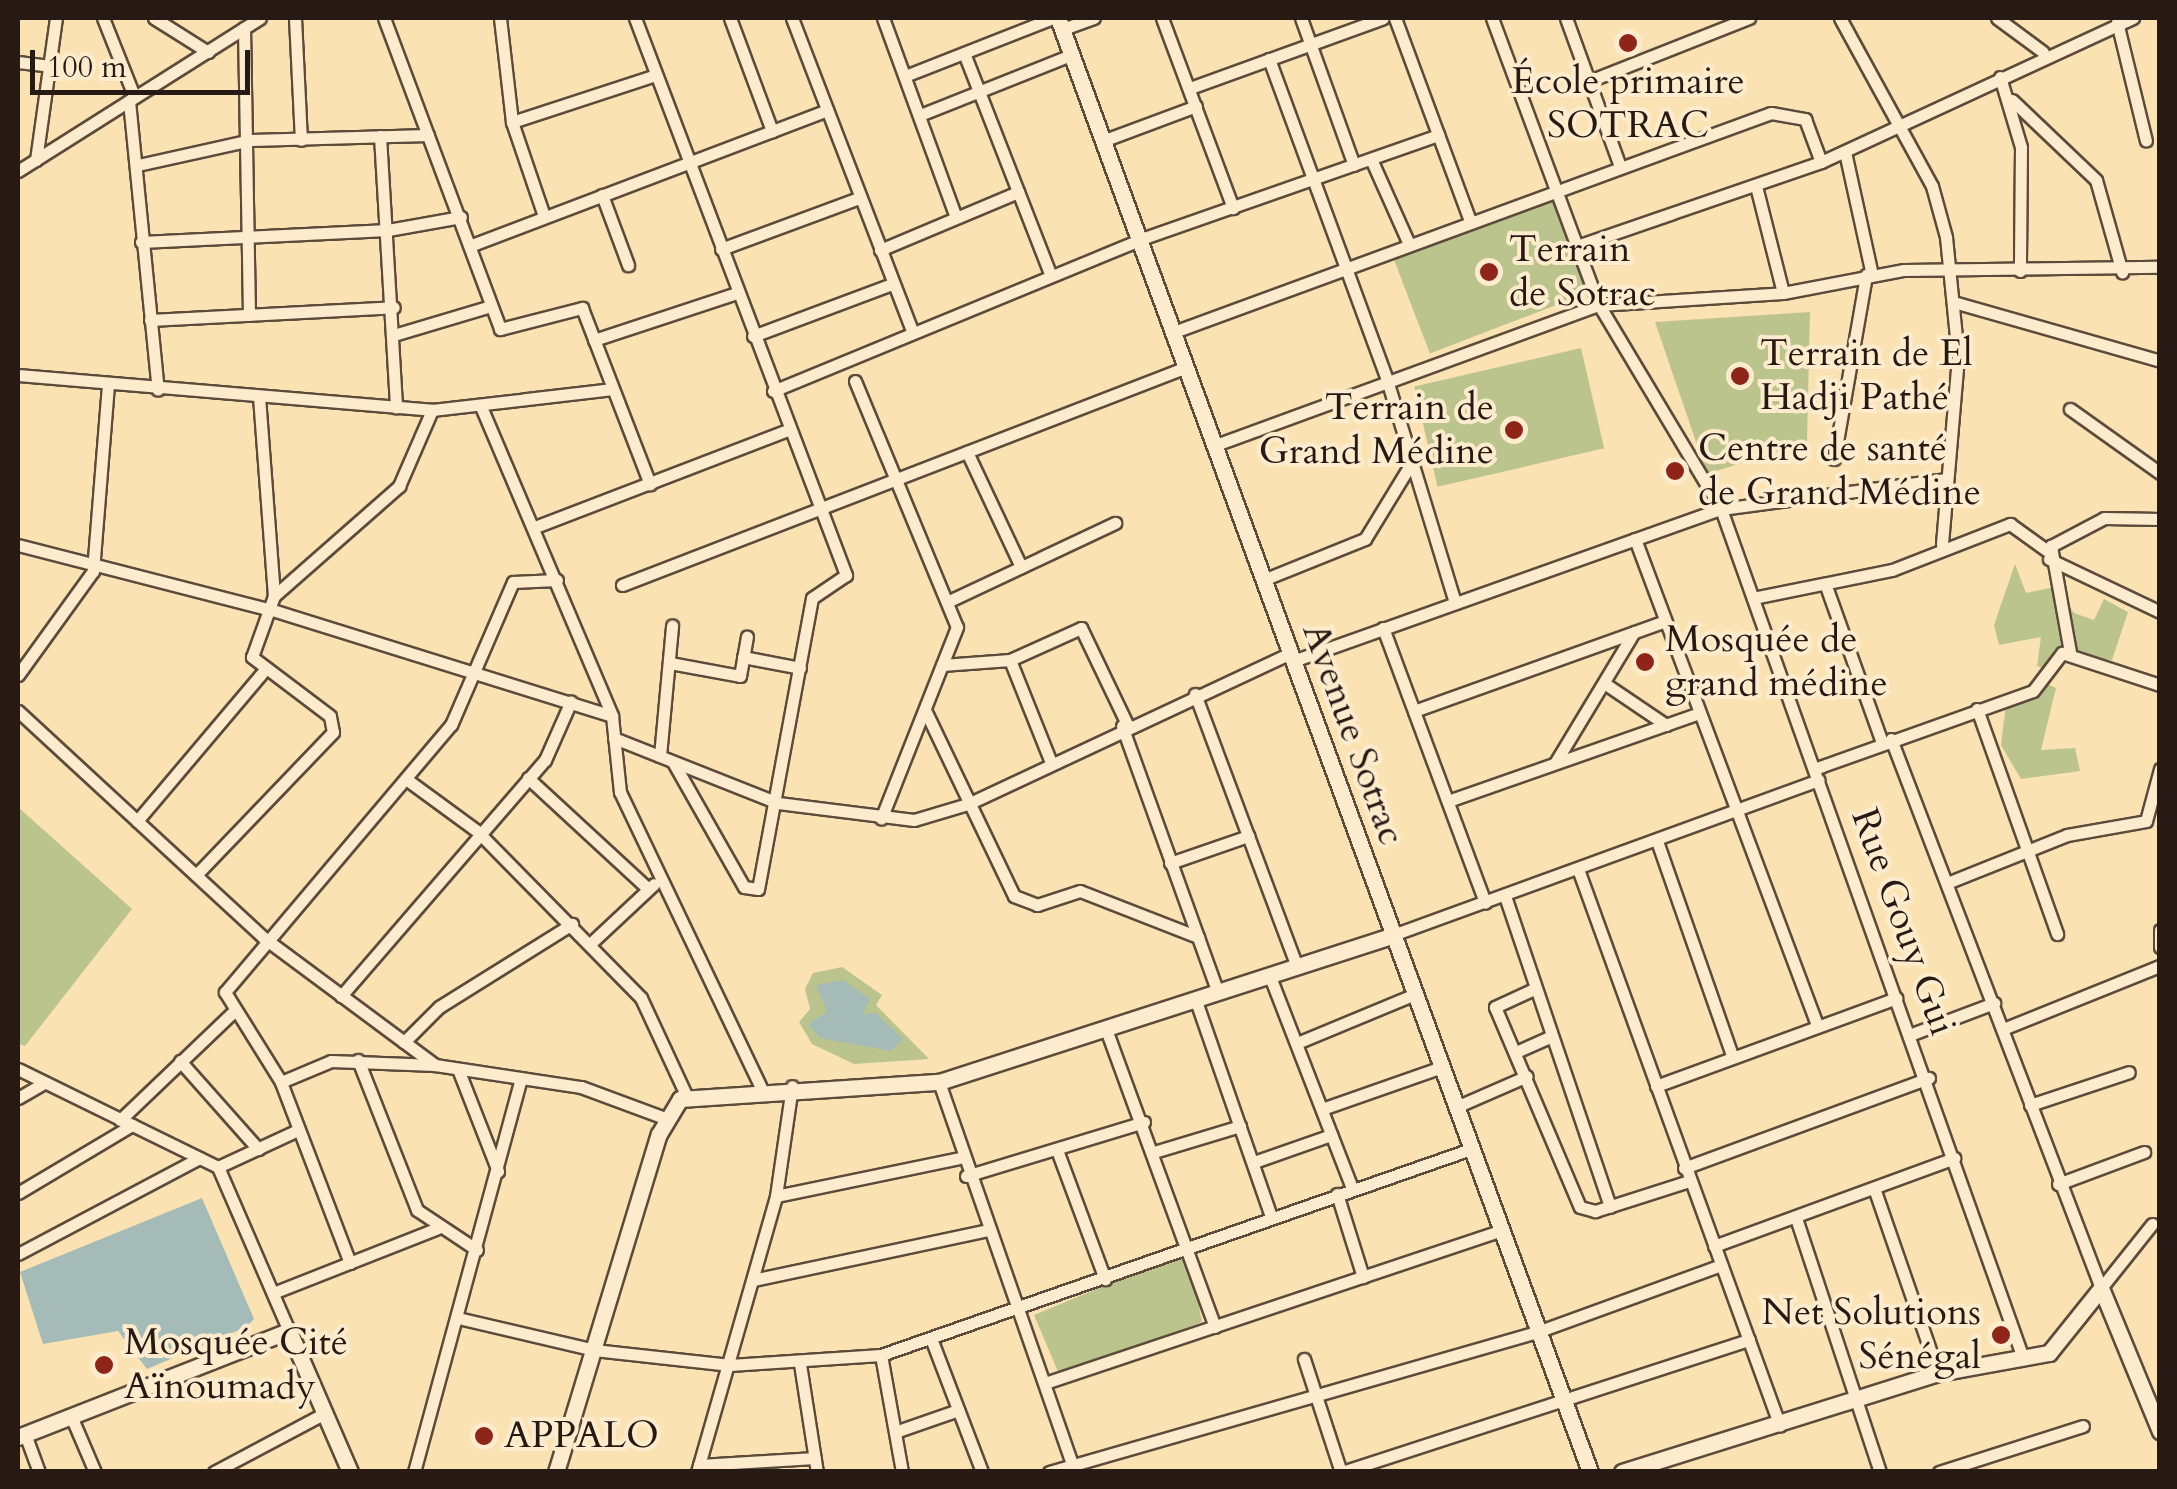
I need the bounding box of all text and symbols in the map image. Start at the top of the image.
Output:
scale bar [35,30,255,92]
marker: École primaire SOTRAC [1617,32,1639,54]
text: 100 m [47,47,127,88]
place label: École primaire SOTRAC [1511,59,1745,148]
place label: Terrain de Sotrac [1509,227,1656,316]
marker: Terrain de Sotrac [1478,261,1500,283]
place label: Terrain de El Hadji Pathé [1760,331,1973,420]
marker: Terrain de El Hadji Pathé [1729,365,1751,387]
place label: Terrain de Grand Médine [1259,385,1494,474]
marker: Terrain de Grand Médine [1503,419,1525,441]
place label: Centre de santé de Grand Médine [1698,426,1981,516]
marker: Centre de santé de Grand Médine [1662,458,1688,484]
street label: Avenue Sotrac [1292,617,1414,851]
place label: Mosquée de grand médine [1665,617,1888,706]
marker: Mosquée de grand médine [1634,651,1656,673]
street label: Rue Gouy Gui [1841,802,1965,1042]
place label: Net Solutions Sénégal [1761,1290,1981,1380]
place label: Mosquée Cité Aïnoumady [124,1320,348,1410]
marker: Net Solutions Sénégal [1990,1324,2012,1346]
marker: Mosquée Cité Aïnoumady [93,1354,115,1376]
place label: APPALO [504,1413,659,1459]
marker: APPALO [473,1425,495,1447]

